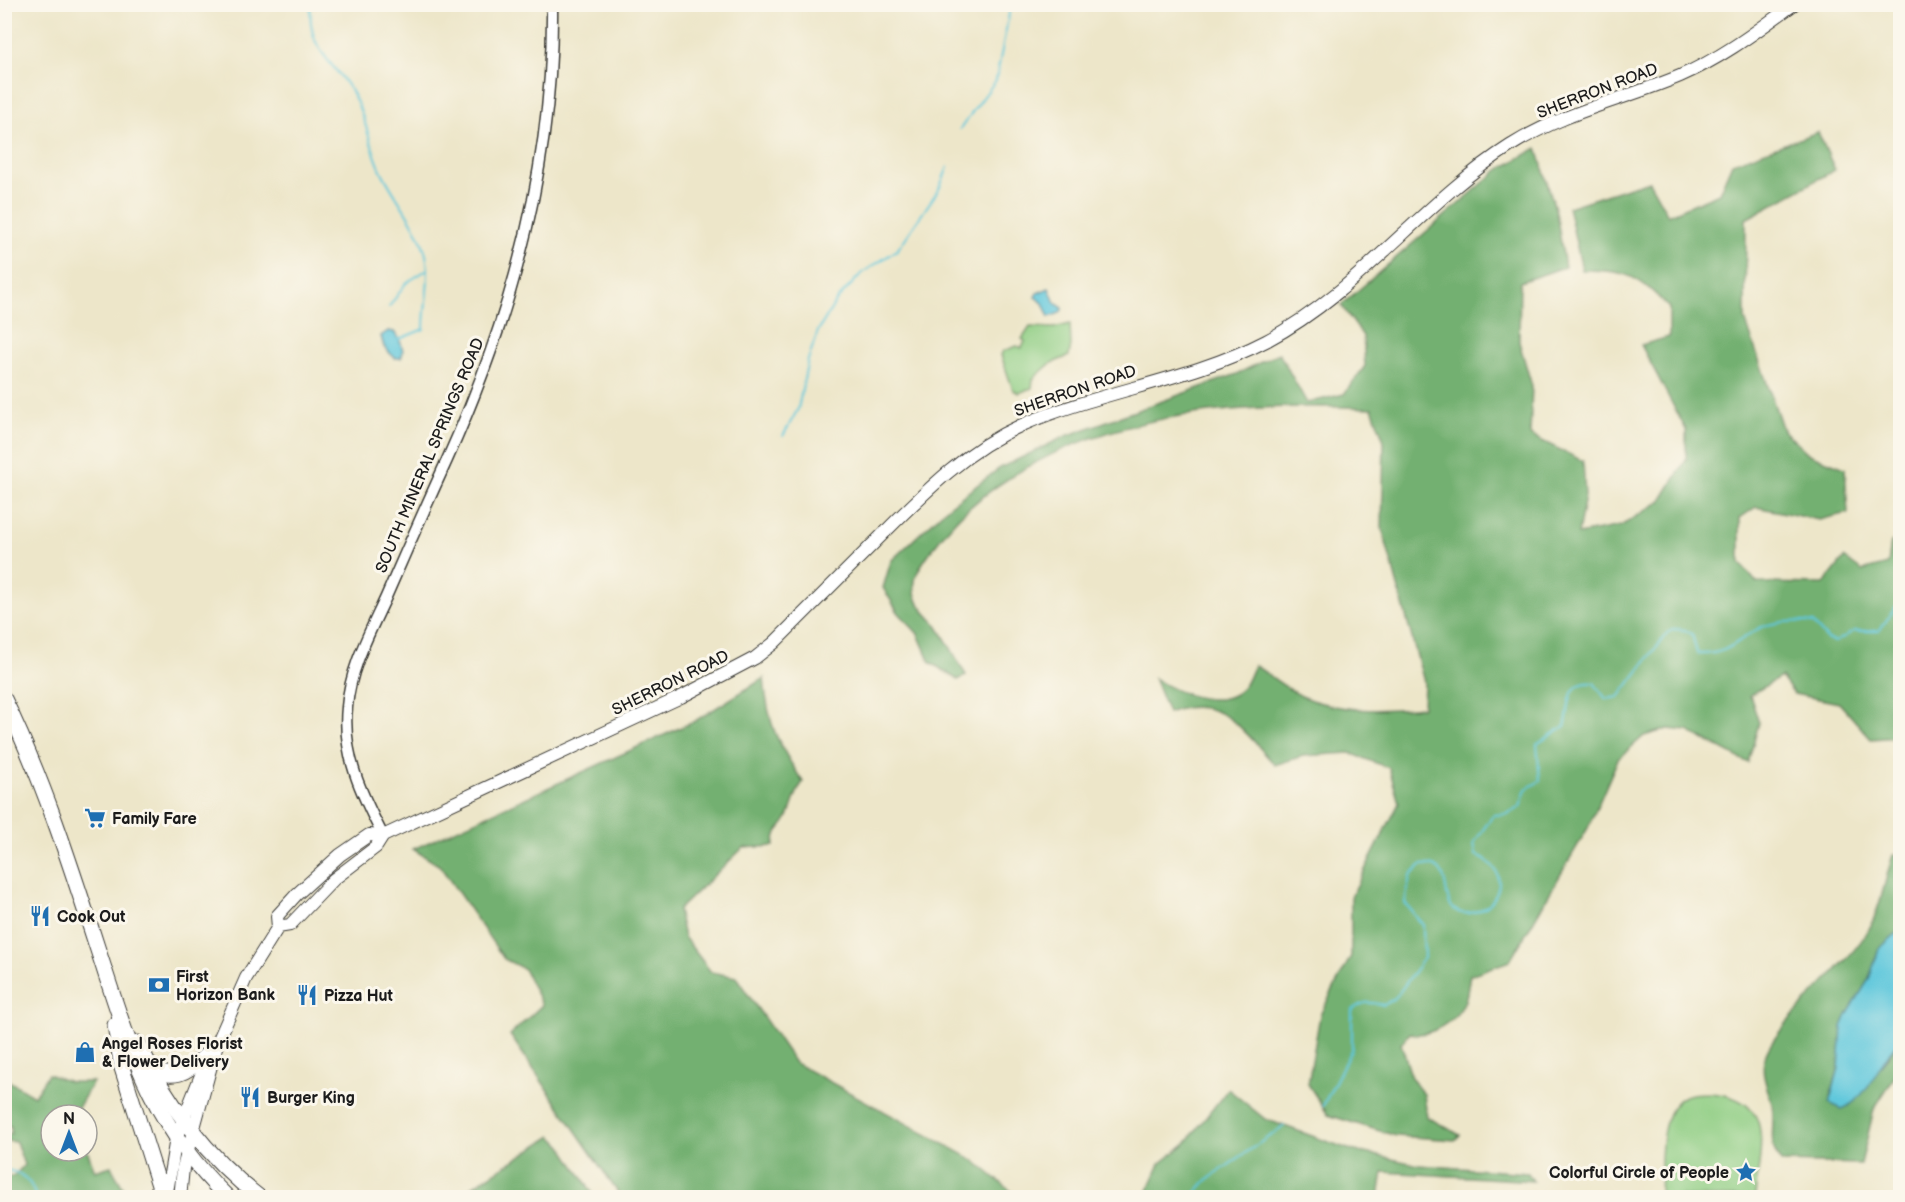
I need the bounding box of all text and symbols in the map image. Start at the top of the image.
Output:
street label: SHERRON ROAD [1535,60,1661,123]
street label: SOUTH MINERAL SPRINGS ROAD [372,335,489,576]
street label: SHERRON ROAD [1012,362,1139,421]
street label: SHERRON ROAD [609,647,732,720]
supermarket icon: Family Fare [83,806,107,830]
place label: Family Fare [112,810,197,829]
restaurant icon: Cook Out [28,904,52,928]
place label: Cook Out [57,908,126,927]
place label: First Horizon Bank [176,968,276,1005]
bank icon: First Horizon Bank [147,973,171,997]
restaurant icon: Pizza Hut [295,983,319,1007]
place label: Pizza Hut [324,987,394,1006]
place label: Angel Roses Florist & Flower Delivery [101,1035,243,1072]
shop icon: Angel Roses Florist & Flower Delivery [73,1040,97,1064]
restaurant icon: Burger King [238,1085,262,1109]
place label: Burger King [267,1089,355,1108]
north arrow [39,1103,99,1163]
text: N [63,1110,75,1129]
place icon: Colorful Circle of People [1734,1160,1758,1184]
place label: Colorful Circle of People [1549,1164,1729,1183]

